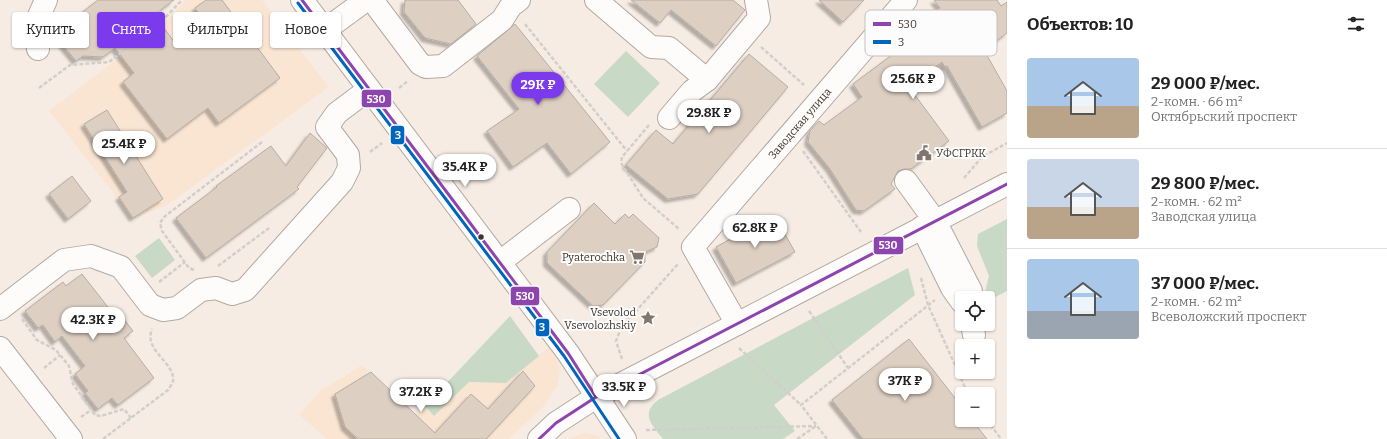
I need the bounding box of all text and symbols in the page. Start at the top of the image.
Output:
legend [865,10,997,56]
chip: Купить [12,12,89,48]
chip: Снять [97,12,165,48]
chip: Фильтры [173,12,262,48]
chip: Новое [270,12,341,48]
icon: filters [1345,13,1367,35]
text: Объектов: 10 [1027,14,1133,35]
text: 530 [898,18,917,31]
text: 3 [898,36,904,49]
pin: 25.6K ₽ [876,66,950,100]
text: 25.6K ₽ [891,71,935,86]
pin: 29K ₽ [510,72,566,106]
text: 29 000 ₽/мес. [1151,73,1260,94]
icon: home [1059,74,1107,122]
text: 29K ₽ [520,77,556,92]
street label: Заводская улица [766,86,834,162]
line badge: 530 [361,89,392,108]
text: 530 [366,93,386,106]
text: 2-комн. · 66 m² [1151,94,1243,109]
pin: 29.8K ₽ [672,100,746,134]
text: 29.8K ₽ [686,105,732,120]
text: Октябрьский проспект [1151,109,1297,124]
line badge: 3 [390,125,405,145]
text: 3 [395,129,401,142]
pin: 25.4K ₽ [87,131,161,165]
text: 25.4K ₽ [101,136,147,151]
public building icon: УФСГРКК [915,144,933,162]
place label: УФСГРКК [936,147,986,160]
pin: 35.4K ₽ [428,154,502,188]
text: 35.4K ₽ [442,159,488,174]
text: 29 800 ₽/мес. [1151,173,1259,194]
icon: home [1059,175,1107,223]
text: 2-комн. · 62 m² [1151,194,1242,209]
text: Заводская улица [1151,209,1257,224]
pin: 62.8K ₽ [718,215,792,249]
text: 62.8K ₽ [732,220,778,235]
unlabelled marker [476,232,486,242]
line badge: 530 [873,236,904,255]
text: 530 [878,239,898,252]
supermarket icon: Pyaterochka [628,248,646,266]
place label: Pyaterochka [562,251,625,264]
text: 37 000 ₽/мес. [1151,273,1259,294]
icon: home [1059,275,1107,323]
line badge: 530 [510,286,540,306]
text: 530 [515,290,535,303]
map controls [955,291,995,427]
button: locate [955,291,995,331]
text: 2-комн. · 62 m² [1151,294,1242,309]
place label: Vsevolod Vsevolozhskiy [564,306,636,332]
pin: 42.3K ₽ [56,307,130,341]
place icon: Vsevolod Vsevolozhskiy [639,309,657,327]
text: Всеволожский проспект [1151,309,1307,324]
text: 42.3K ₽ [70,312,116,327]
line badge: 3 [535,318,550,337]
text: 3 [539,321,545,334]
button: + [955,339,995,379]
pin: 37K ₽ [877,368,933,402]
text: 37K ₽ [888,373,922,388]
pin: 33.5K ₽ [587,374,661,408]
pin: 37.2K ₽ [384,379,458,413]
text: 33.5K ₽ [602,379,646,394]
text: 37.2K ₽ [399,384,443,399]
button: − [955,387,995,427]

